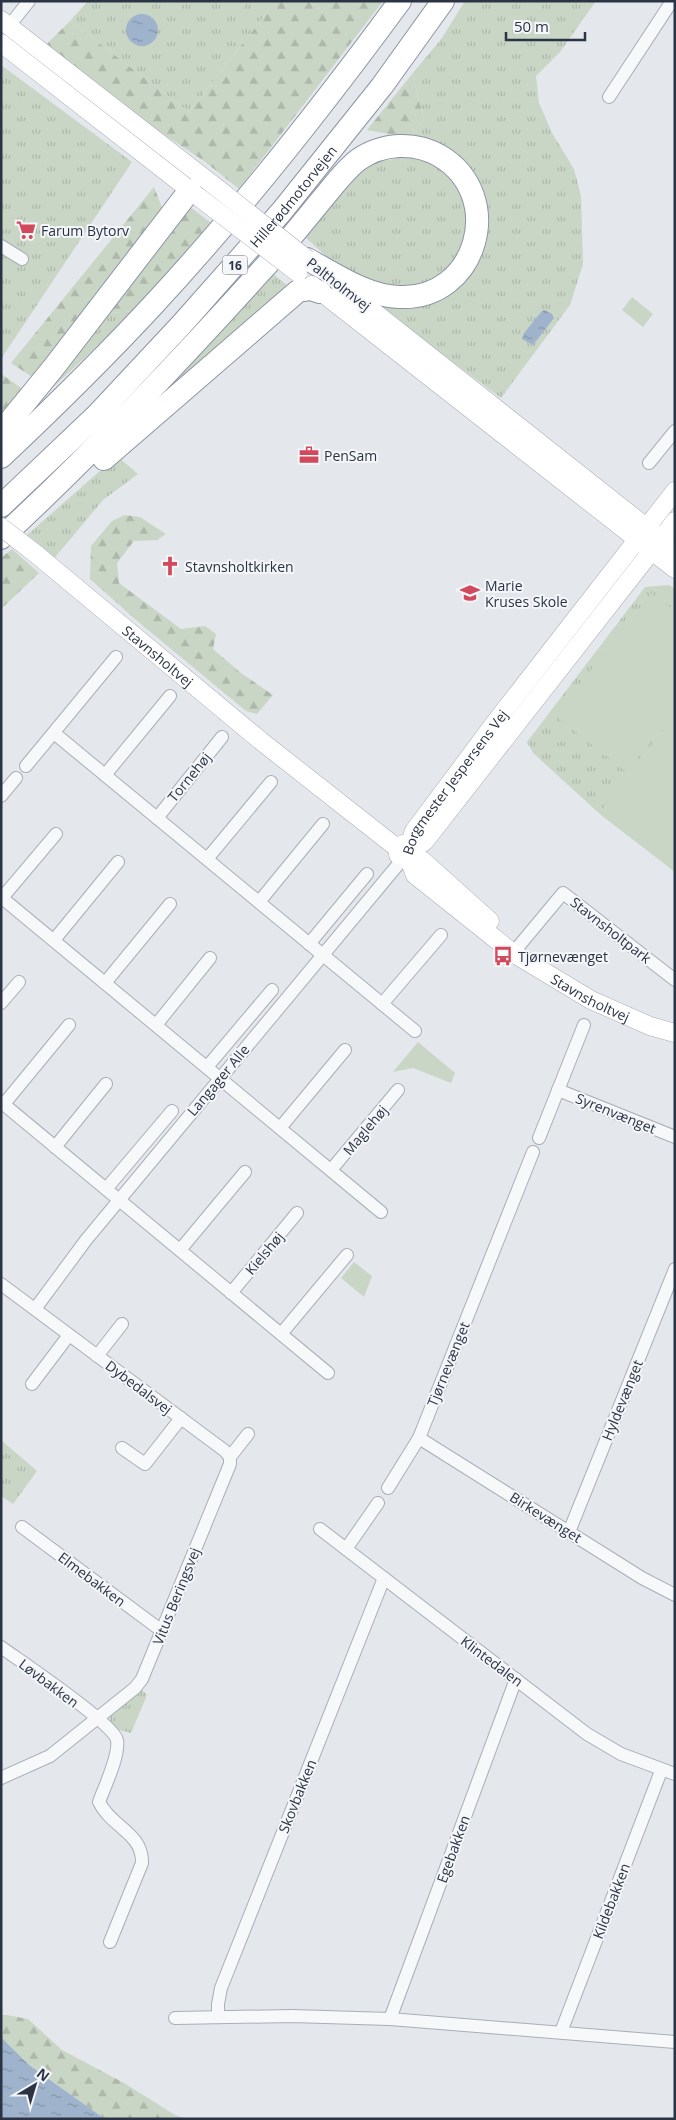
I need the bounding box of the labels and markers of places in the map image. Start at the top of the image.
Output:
supermarket icon: Farum Bytorv [15,219,37,241]
place label: Farum Bytorv [41,221,129,240]
office icon: PenSam [298,444,320,466]
place label: PenSam [324,446,377,465]
church icon: Stavnsholtkirken [159,555,181,577]
place label: Stavnsholtkirken [185,557,294,576]
place label: Marie Kruses Skole [485,576,568,611]
school or university icon: Marie Kruses Skole [459,582,481,604]
bus stop icon: Tjørnevænget [492,945,514,967]
place label: Tjørnevænget [518,947,608,966]

